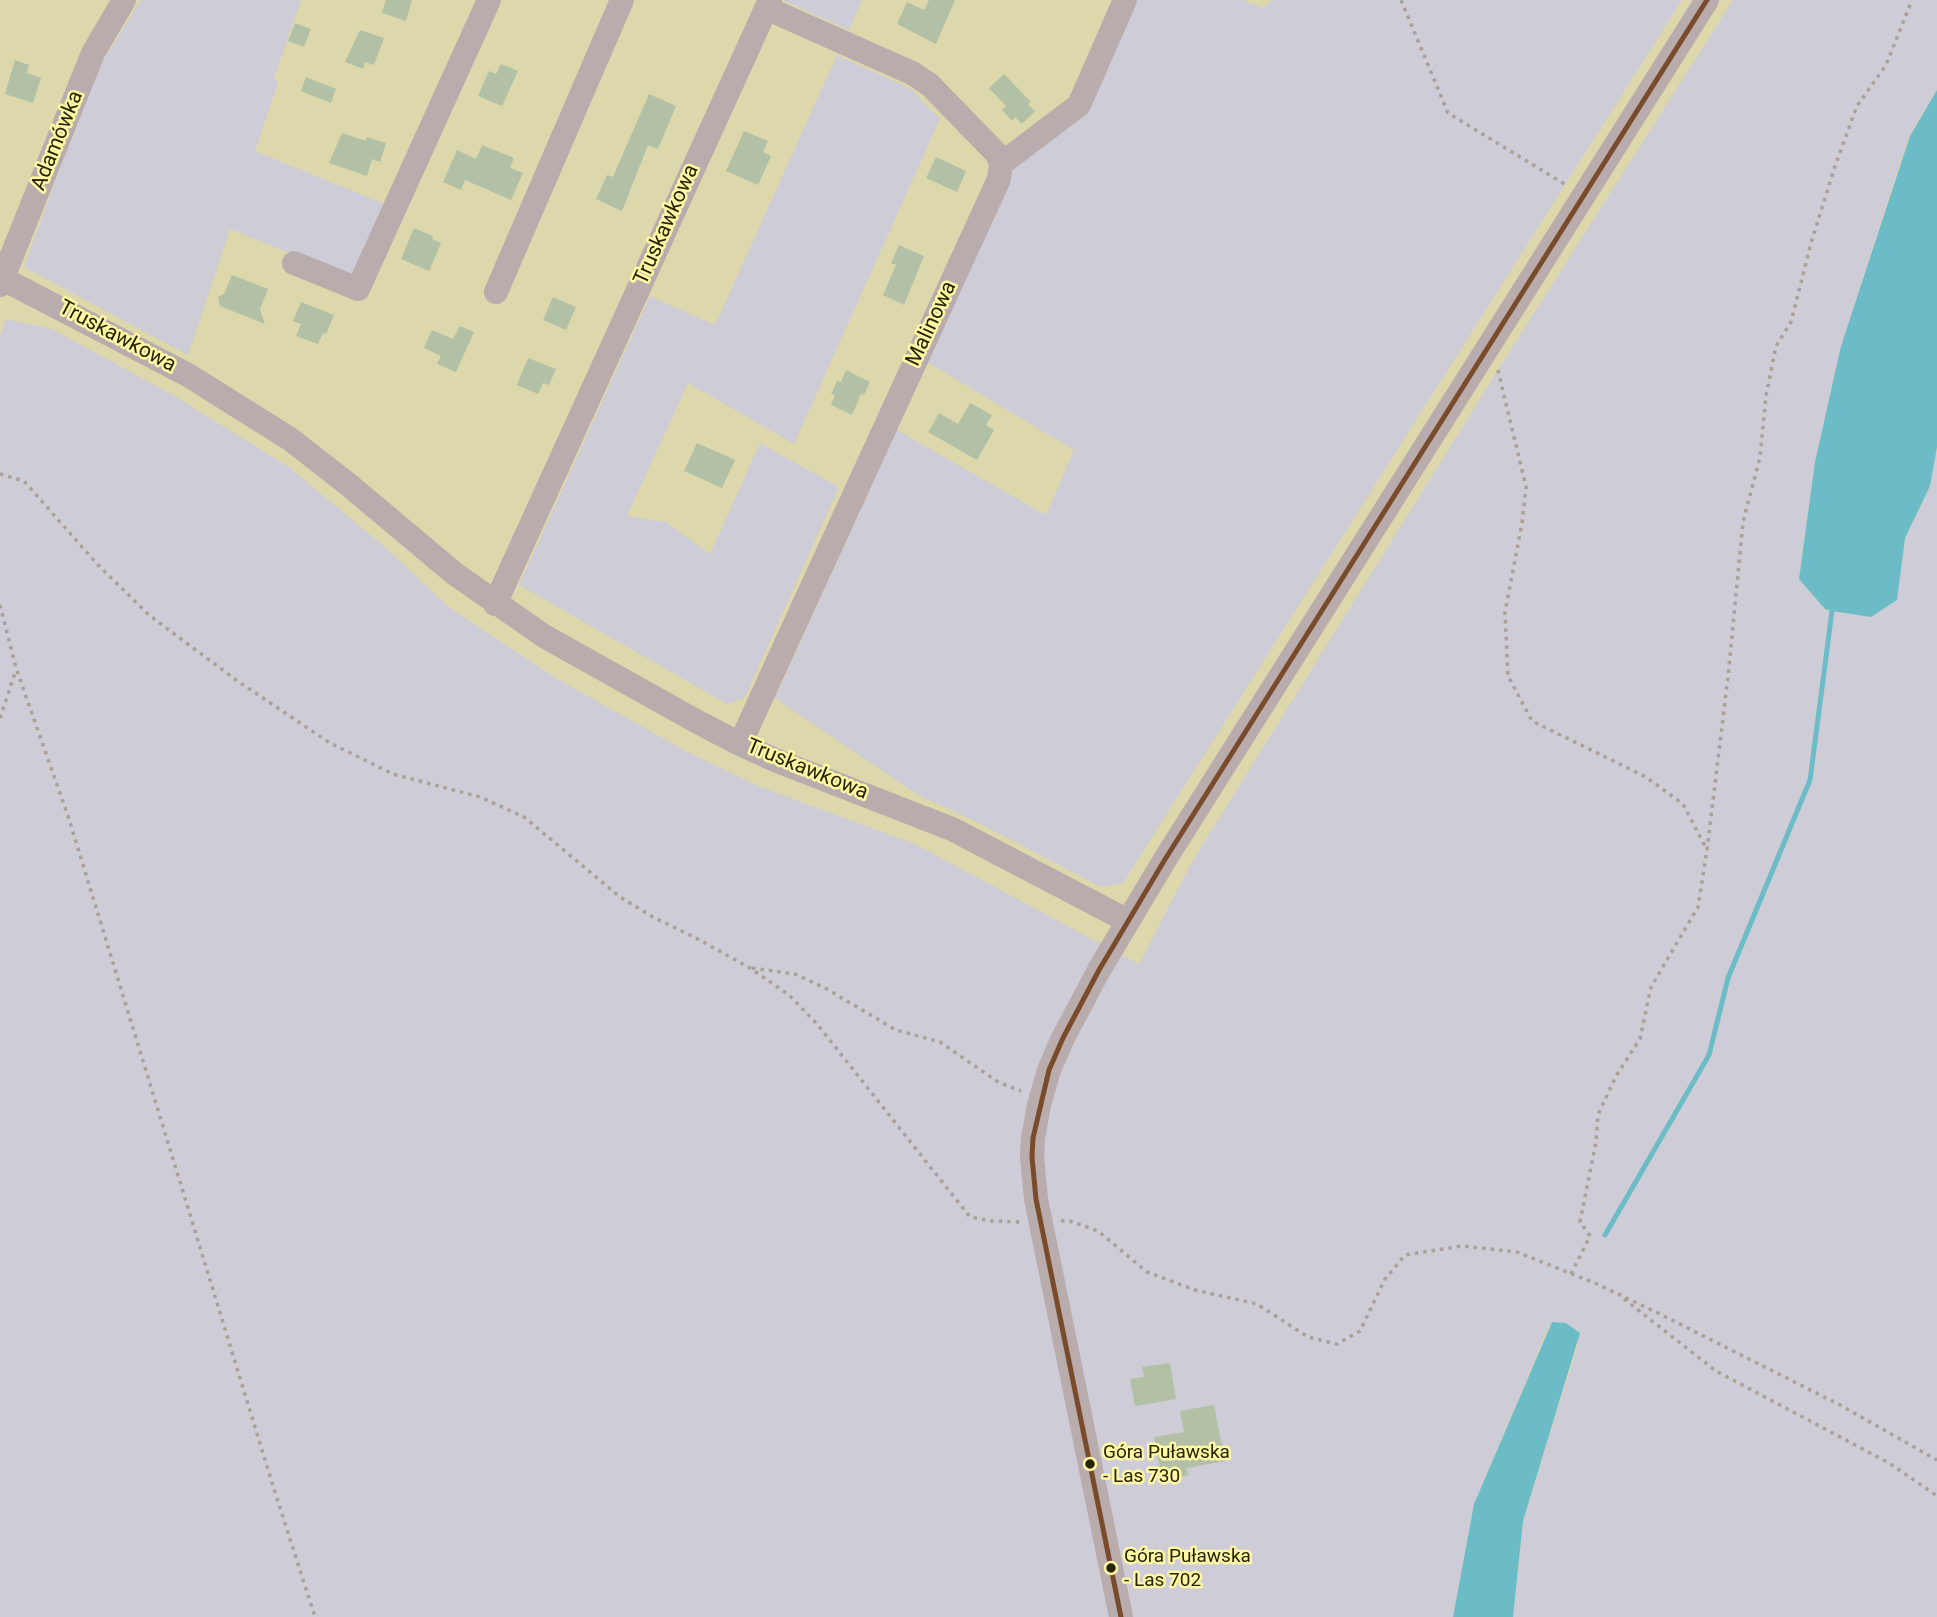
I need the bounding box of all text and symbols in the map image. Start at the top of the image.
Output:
street label: Adamówka [27,88,89,194]
street label: Truskawkowa [629,161,705,289]
street label: Malinowa [901,278,963,370]
street label: Truskawkowa [54,296,180,378]
street label: Truskawkowa [742,734,872,806]
place label: Góra Puławska - Las 730 [1103,1442,1230,1486]
marker: Góra Puławska - Las 730 [1083,1457,1097,1471]
place label: Góra Puławska - Las 702 [1124,1546,1251,1590]
marker: Góra Puławska - Las 702 [1104,1561,1118,1575]

